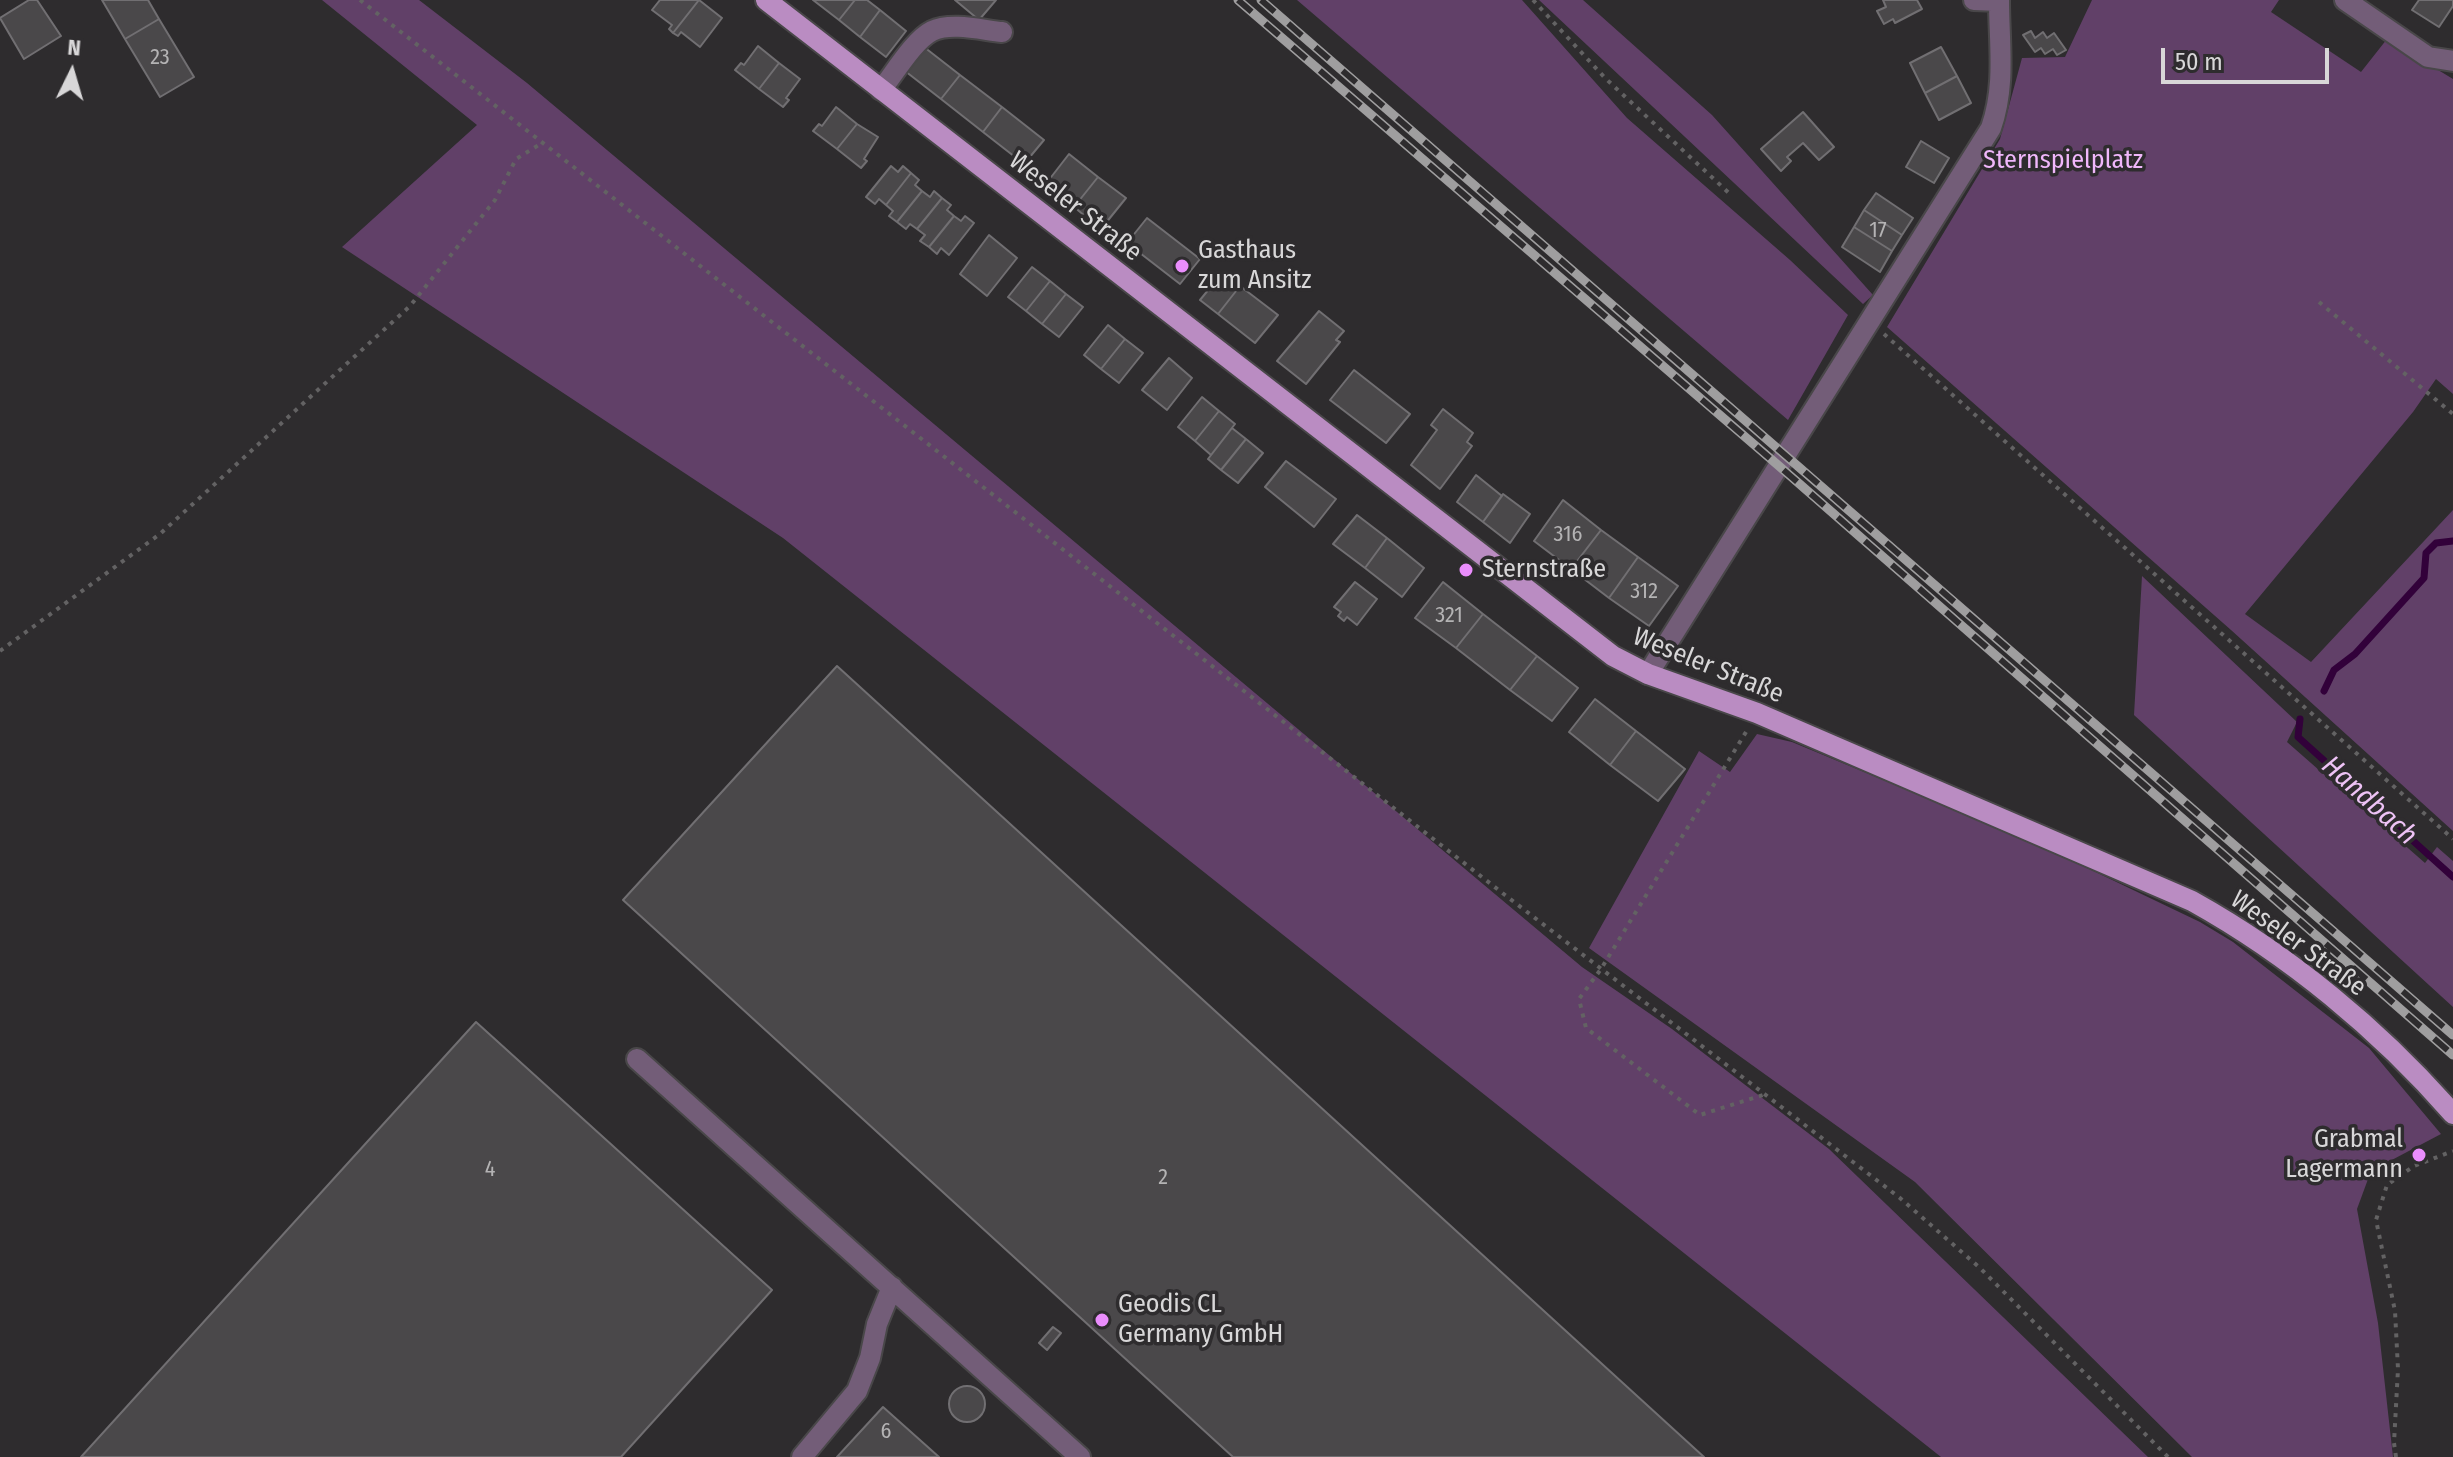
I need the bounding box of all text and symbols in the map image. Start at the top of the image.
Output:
north arrow [32,32,112,112]
scale bar [2165,32,2333,82]
text: N [66,34,82,62]
house number: 23 [150,45,170,71]
text: 50 m [2175,48,2223,76]
street label: Weseler Straße [1002,145,1148,269]
park label: Sternspielplatz [1983,145,2143,177]
house number: 17 [1869,218,1887,244]
place label: Gasthaus zum Ansitz [1198,235,1312,296]
marker: Gasthaus zum Ansitz [1173,257,1191,275]
house number: 316 [1554,522,1582,548]
place label: Sternstraße [1482,554,1606,586]
marker: Sternstraße [1457,561,1475,579]
house number: 312 [1630,579,1658,605]
house number: 321 [1435,603,1463,629]
street label: Weseler Straße [1628,622,1788,710]
water label: Handbach [2314,749,2424,853]
street label: Weseler Straße [2224,884,2372,1004]
place label: Grabmal Lagermann [2285,1124,2403,1186]
marker: Grabmal Lagermann [2410,1146,2428,1164]
house number: 4 [485,1157,495,1183]
house number: 2 [1158,1165,1168,1191]
place label: Geodis CL Germany GmbH [1118,1289,1283,1350]
marker: Geodis CL Germany GmbH [1093,1311,1111,1329]
house number: 6 [881,1419,891,1445]

